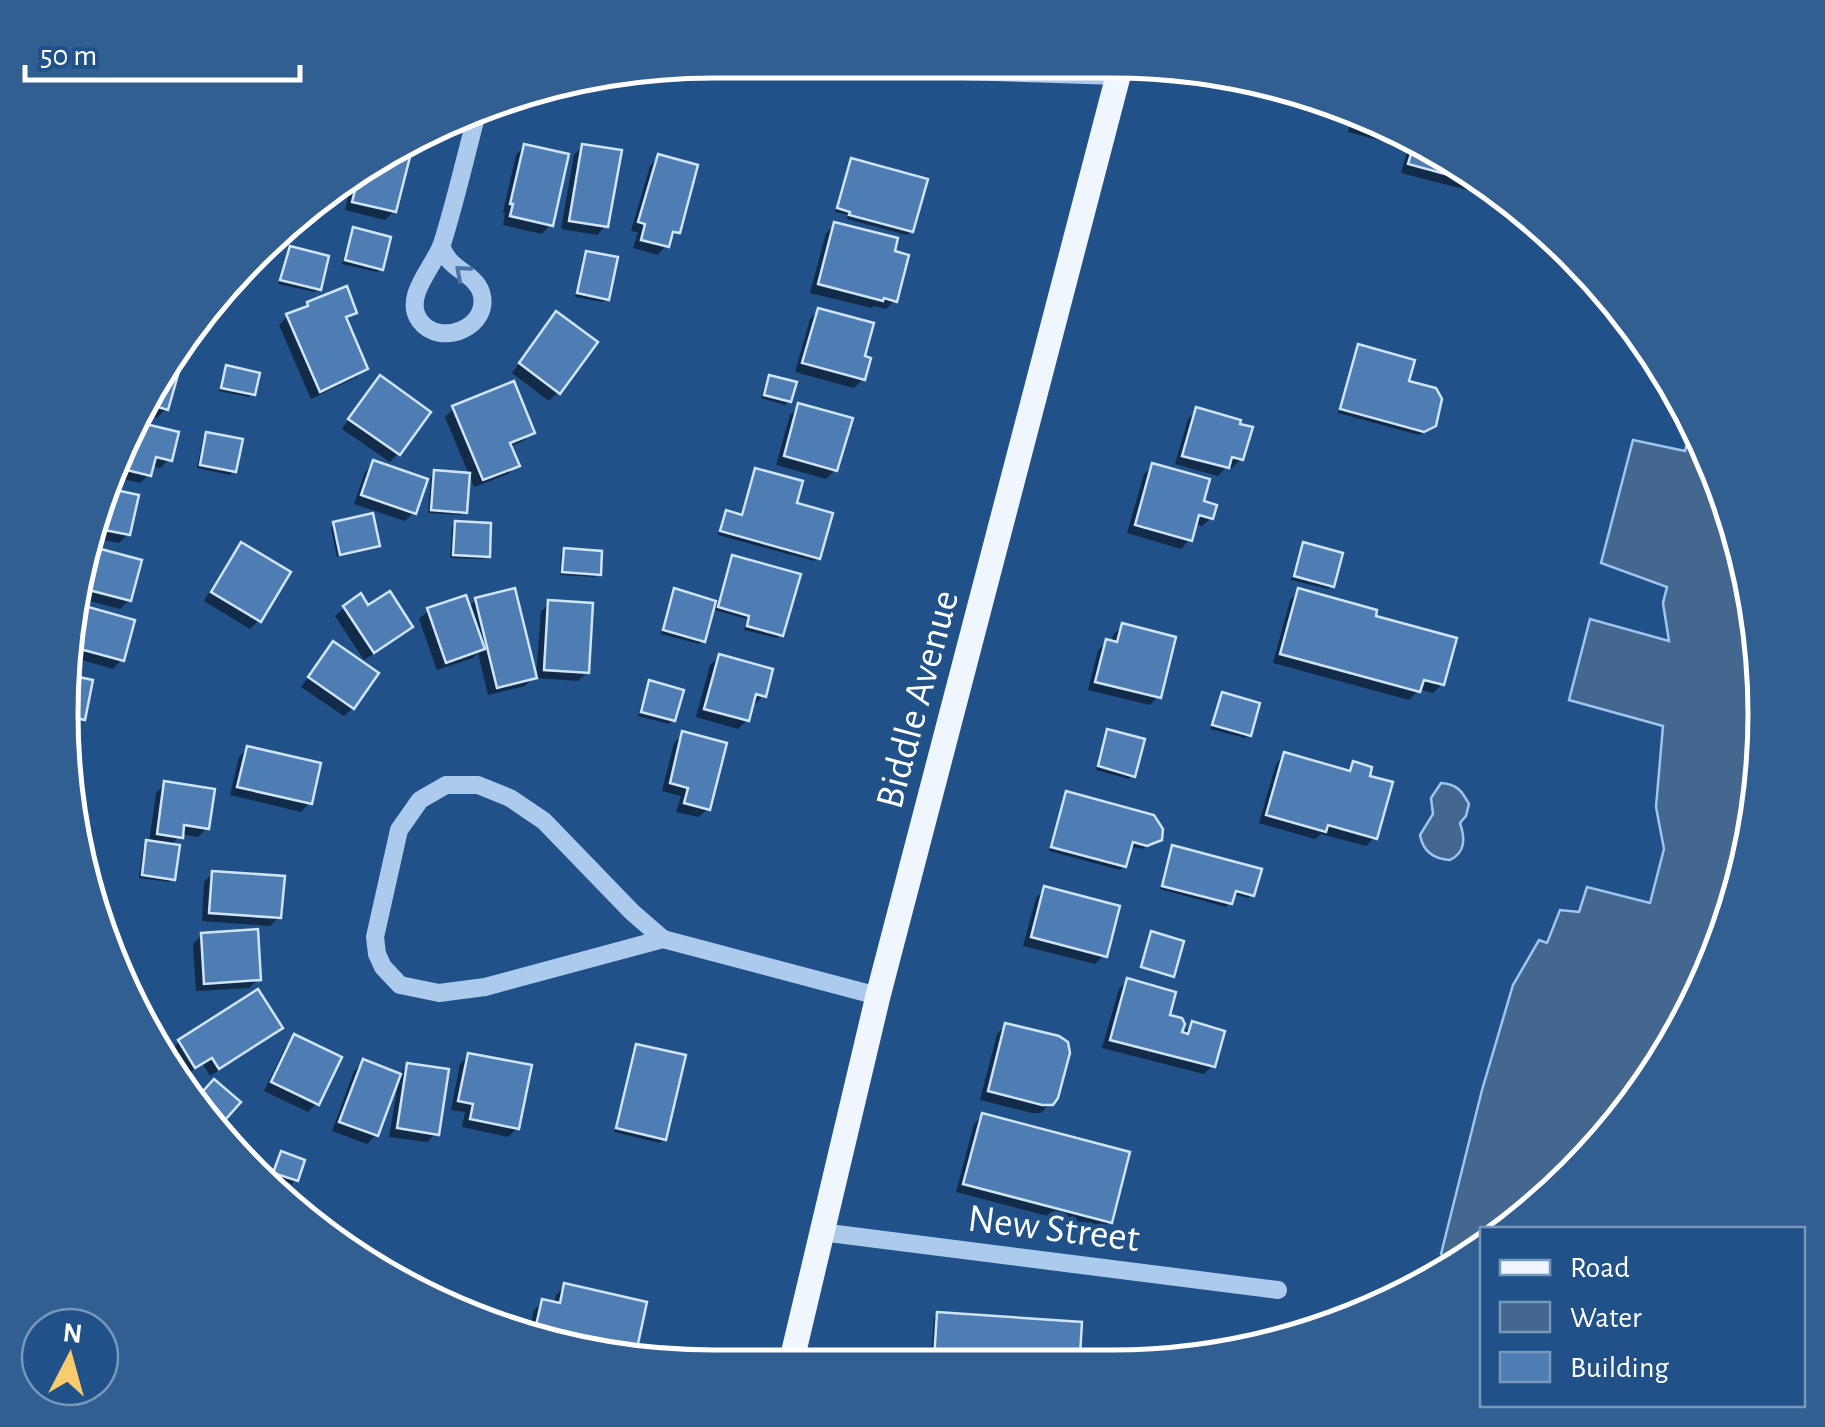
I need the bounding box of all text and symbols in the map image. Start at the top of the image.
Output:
scale bar [25,20,300,82]
text: 50 m [40,41,97,71]
one-way arrow [456,266,474,284]
street label: Biddle Avenue [870,586,966,813]
street label: New Street [966,1199,1142,1259]
legend [1480,1227,1805,1407]
text: Road [1570,1253,1630,1283]
text: Water [1570,1303,1642,1333]
north arrow [20,1307,120,1407]
text: N [61,1319,84,1349]
text: Building [1570,1353,1669,1383]

